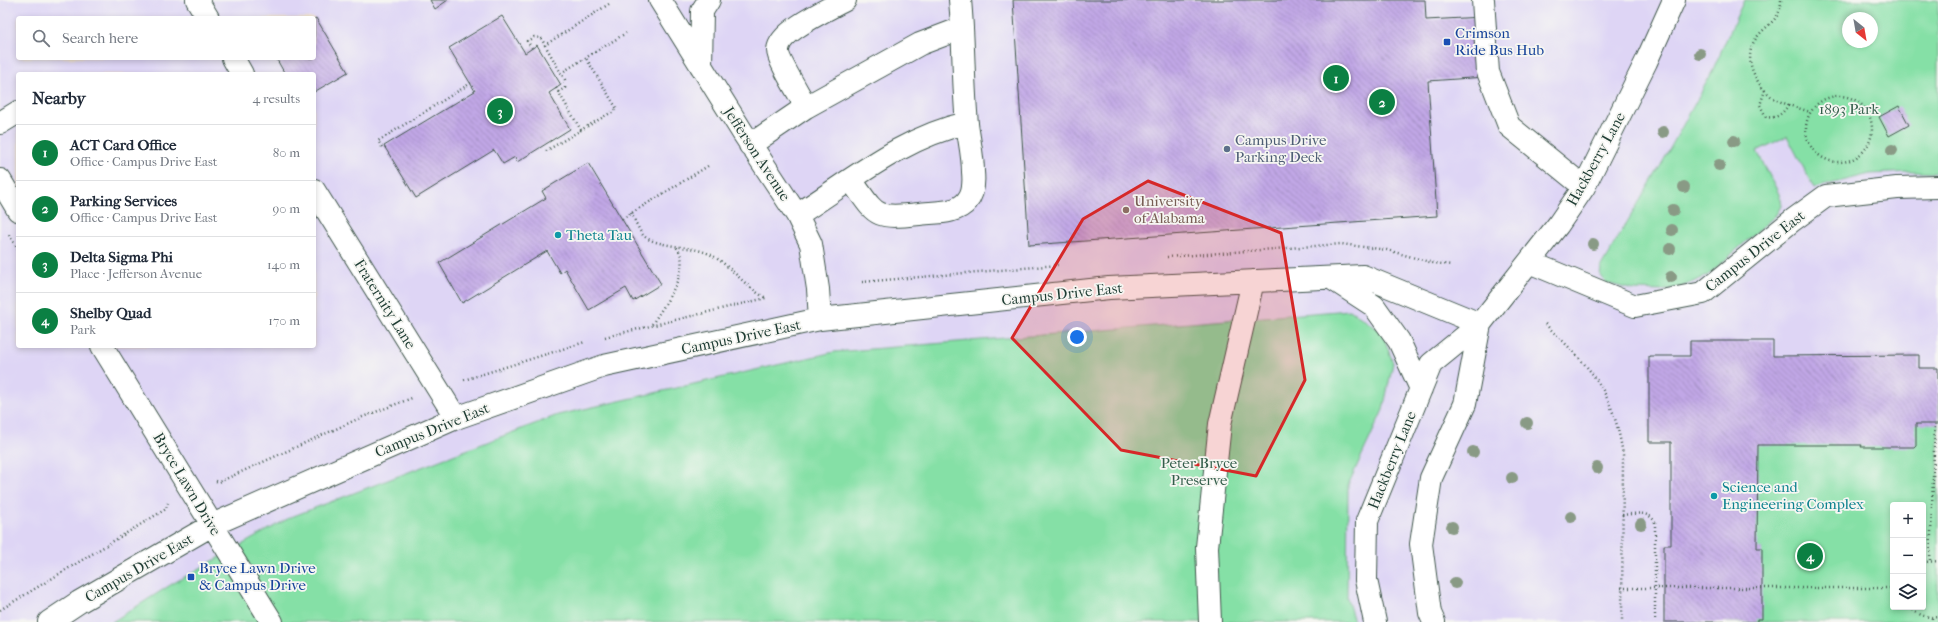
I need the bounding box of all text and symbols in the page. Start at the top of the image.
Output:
north arrow [1842,12,1878,48]
search box [16,16,316,60]
place label: Crimson Ride Bus Hub [1455,24,1544,59]
icon: search [30,27,52,49]
text: Search here [62,29,138,47]
marker: Crimson Ride Bus Hub [1442,37,1452,47]
pin: 1 [1323,63,1349,93]
pin: 2 [1369,87,1395,117]
text: Nearby [32,88,86,108]
text: 4 results [253,91,300,106]
pin: 3 [487,96,513,126]
park label: 1893 Park [1819,100,1879,118]
street label: Jefferson Avenue [719,103,794,205]
street label: Hackberry Lane [1563,109,1629,209]
place label: Campus Drive Parking Deck [1235,131,1327,166]
text: ACT Card Office [70,136,176,154]
marker: Campus Drive Parking Deck [1222,144,1232,154]
text: 1 [43,145,47,160]
text: 80 m [273,145,300,160]
text: Office · Campus Drive East [70,154,217,169]
text: Parking Services [70,192,177,210]
place label: University of Alabama [1134,192,1206,227]
text: 2 [42,201,48,216]
text: 90 m [272,201,300,216]
marker: University of Alabama [1121,205,1131,215]
street label: Campus Drive East [1702,206,1809,296]
text: Office · Campus Drive East [70,210,217,225]
place label: Theta Tau [566,226,632,244]
marker: Theta Tau [553,230,563,240]
text: Delta Sigma Phi [70,248,173,266]
street label: Fraternity Lane [350,256,420,353]
text: 3 [42,257,48,272]
text: 140 m [267,257,300,272]
text: Place · Jefferson Avenue [70,266,202,281]
street label: Campus Drive East [1001,279,1124,309]
text: Shelby Quad [70,304,151,322]
text: 4 [41,313,49,328]
text: 170 m [268,313,300,328]
street label: Campus Drive East [680,315,803,358]
text: Park [70,322,96,337]
your location [1067,327,1087,347]
street label: Campus Drive East [372,399,492,461]
street label: Hackberry Lane [1364,408,1420,512]
street label: Bryce Lawn Drive [149,429,225,539]
park label: Peter Bryce Preserve [1161,454,1238,489]
place label: Science and Engineering Complex [1722,478,1864,513]
marker: Science and Engineering Complex [1709,491,1719,501]
map controls [1890,502,1926,610]
button: + [1890,502,1926,538]
street label: Campus Drive East [82,529,197,606]
button: − [1890,538,1926,574]
pin: 4 [1797,541,1823,571]
place label: Bryce Lawn Drive & Campus Drive [199,559,316,594]
marker: Bryce Lawn Drive & Campus Drive [186,572,196,582]
button: layers [1890,574,1926,610]

